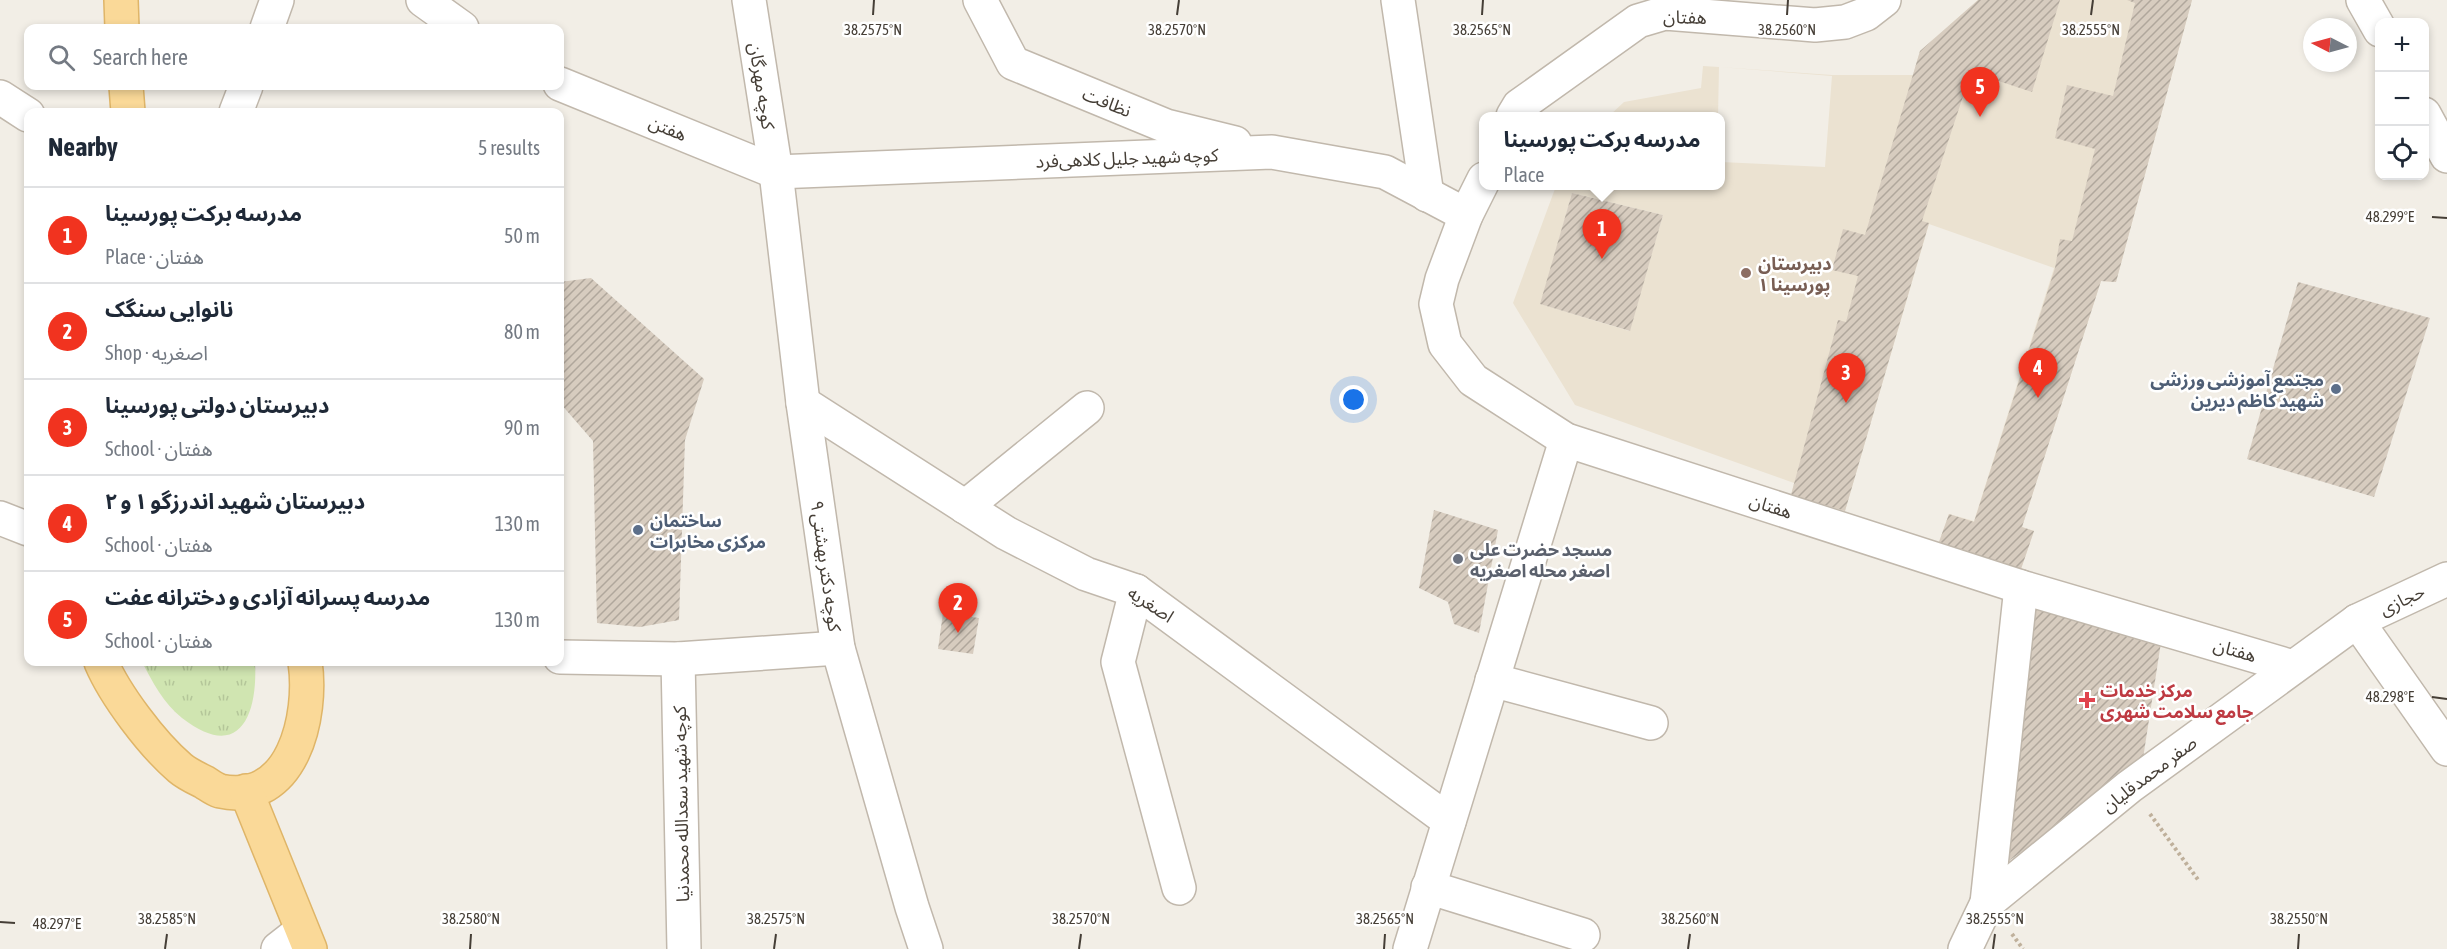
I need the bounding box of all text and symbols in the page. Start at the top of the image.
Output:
street label: هفتان [1663,6,1707,29]
north arrow [2303,18,2357,72]
map controls [2375,18,2429,180]
button: + [2375,18,2429,72]
text: 38.2575°N [844,21,902,38]
text: 38.2570°N [1148,21,1206,38]
text: 38.2565°N [1453,21,1511,38]
text: 38.2560°N [1758,21,1816,38]
text: 38.2555°N [2062,21,2120,38]
search box [24,24,564,90]
icon: search [45,41,78,74]
street label: کوچه مهرگان [744,41,779,132]
text: Search here [93,44,188,70]
pin: 5 [1960,68,2000,117]
button: − [2375,72,2429,126]
street label: نظافت [1080,83,1134,121]
street label: هفتن [646,111,690,146]
popup [1479,112,1725,190]
text: مدرسه برکت پورسینا [1503,126,1701,152]
button: locate [2375,126,2429,180]
text: Nearby [48,132,118,162]
text: 5 results [478,136,540,159]
street label: کوچه شهید جلیل کلاهی‌فرد [1035,144,1219,173]
text: Place [1503,163,1544,186]
text: مدرسه برکت پورسینا [105,200,302,226]
text: 48.299°E [2366,208,2415,225]
pin: 1 [1582,210,1622,259]
text: 1 [63,224,72,247]
text: 50 m [504,224,540,247]
text: Place · هفتان [105,245,204,268]
place label: دبیرستان پورسینا ۱ [1758,253,1831,296]
marker: دبیرستان پورسینا ۱ [1739,266,1753,280]
text: نانوایی سنگک [105,296,233,322]
text: 2 [63,320,72,343]
text: 80 m [504,320,540,343]
text: Shop · اصغریه [105,341,208,364]
pin: 4 [2018,348,2058,398]
pin: 3 [1826,354,1866,403]
place label: مجتمع آموزشی ورزشی شهید کاظم دیرین [2150,369,2324,414]
marker: مجتمع آموزشی ورزشی شهید کاظم دیرین [2329,382,2343,396]
your location [1339,385,1368,414]
text: دبیرستان دولتی پورسینا [105,392,329,418]
text: 3 [63,416,72,439]
text: 90 m [504,416,540,439]
text: School · هفتان [105,437,213,460]
text: دبیرستان شهید اندرزگو ۱ و ۲ [105,488,365,514]
street label: هفتان [1747,489,1795,524]
street label: کوچه دکتر بهشتی ۹ [805,499,846,634]
place label: ساختمان مرکزی مخابرات [650,510,766,553]
text: 4 [63,512,72,535]
text: 130 m [495,512,540,535]
marker: ساختمان مرکزی مخابرات [631,523,645,537]
text: School · هفتان [105,533,213,556]
place label: مسجد حضرت علی اصغر محله اصغریه [1470,539,1612,582]
marker: مسجد حضرت علی اصغر محله اصغریه [1451,552,1465,566]
street label: حجازی [2376,580,2428,620]
street label: اصغریه [1124,581,1178,627]
text: مدرسه پسرانه آزادی و دخترانه عفت [105,584,430,610]
pin: 2 [938,584,978,633]
text: 5 [63,608,72,631]
text: 130 m [495,608,540,631]
text: School · هفتان [105,629,213,652]
street label: هفتان [2211,634,2259,667]
place label: مرکز خدمات جامع سلامت شهری [2100,680,2253,725]
text: 48.298°E [2366,688,2415,705]
marker: مرکز خدمات جامع سلامت شهری [2078,691,2096,709]
street label: کوچه شهید سعدالله محمدنیا [669,705,694,902]
street label: صفر محمدقلیان [2097,731,2201,817]
text: 38.2585°N [138,910,196,927]
text: 38.2580°N [442,910,500,927]
text: 38.2575°N [747,910,805,927]
text: 38.2570°N [1052,910,1110,927]
text: 38.2565°N [1356,910,1414,927]
text: 38.2560°N [1661,910,1719,927]
text: 38.2555°N [1966,910,2024,927]
text: 38.2550°N [2270,910,2328,927]
text: 48.297°E [33,915,82,932]

